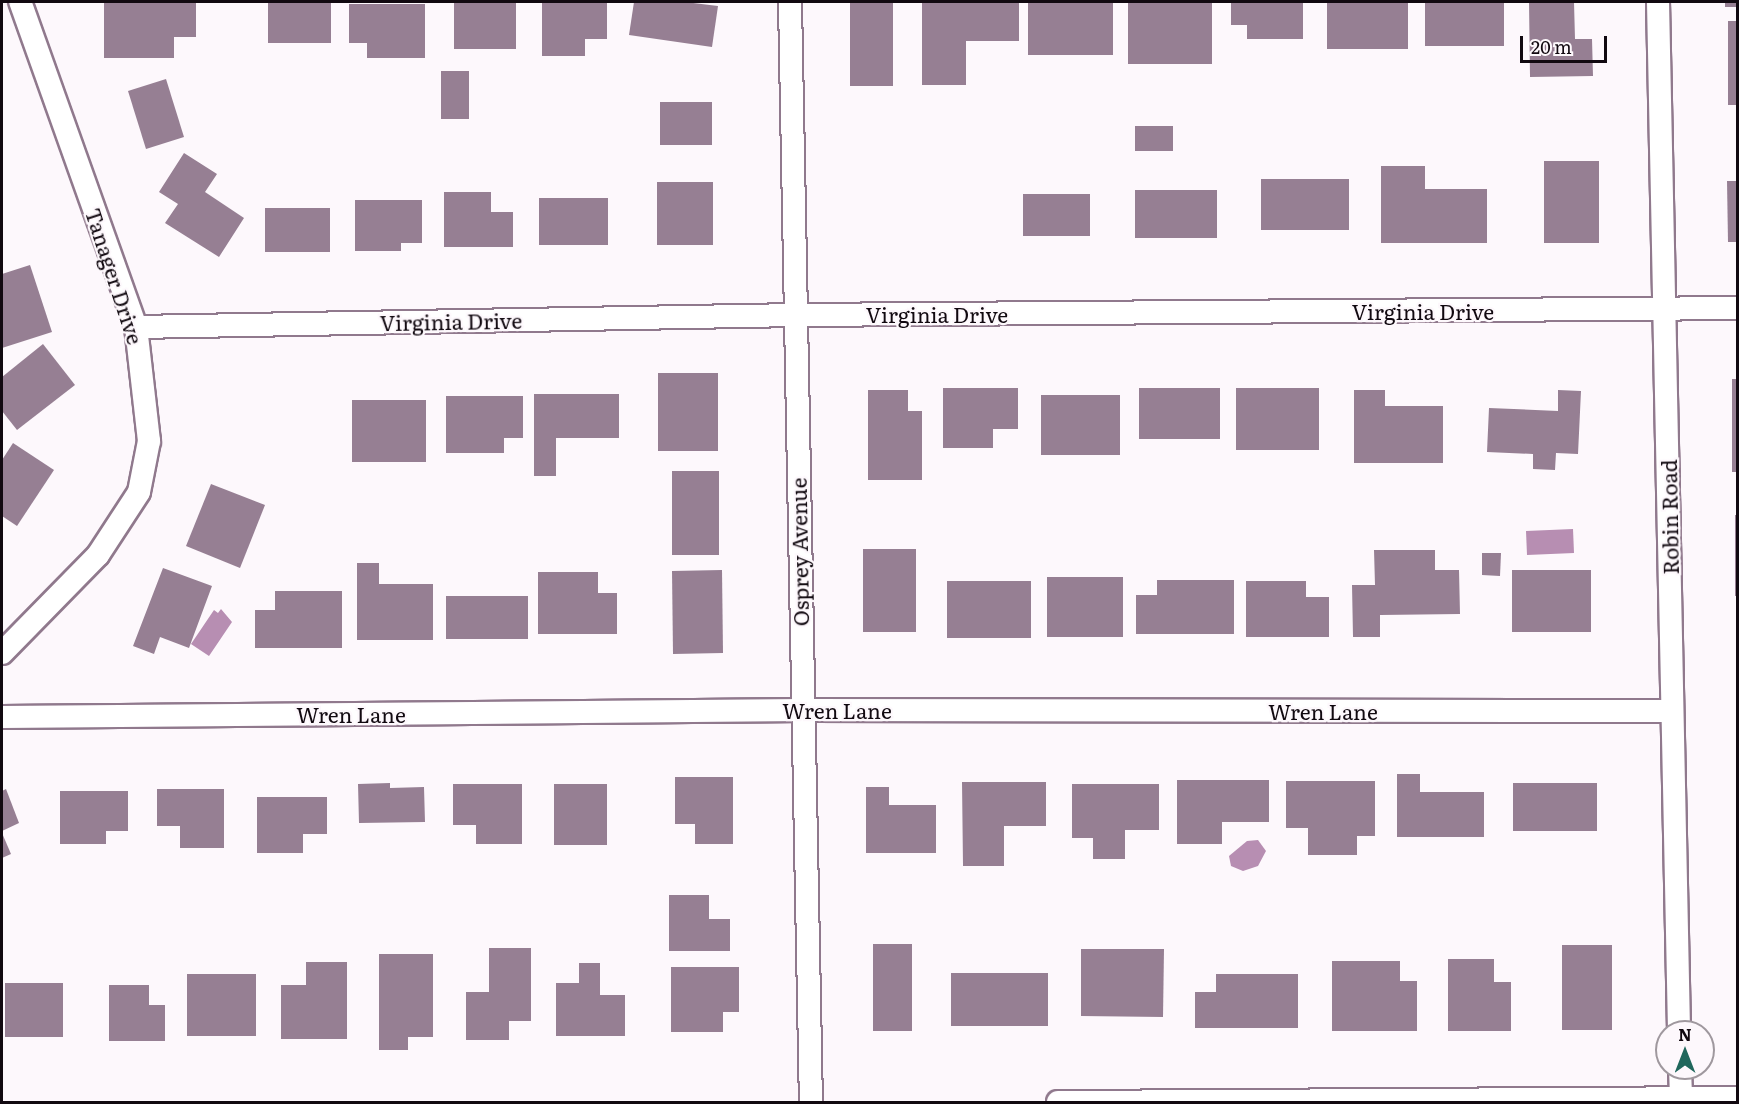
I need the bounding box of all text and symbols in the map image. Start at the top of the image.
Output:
scale bar [1523,24,1610,62]
text: 20 m [1531,33,1572,60]
street label: Tanager Drive [81,205,149,347]
street label: Virginia Drive [1352,298,1494,324]
street label: Virginia Drive [866,301,1008,327]
street label: Virginia Drive [380,307,522,335]
street label: Robin Road [1655,459,1683,575]
street label: Osprey Avenue [785,478,813,626]
street label: Wren Lane [782,697,892,723]
street label: Wren Lane [1268,698,1378,724]
street label: Wren Lane [296,701,406,727]
north arrow [1655,1020,1715,1080]
text: N [1678,1022,1692,1046]

